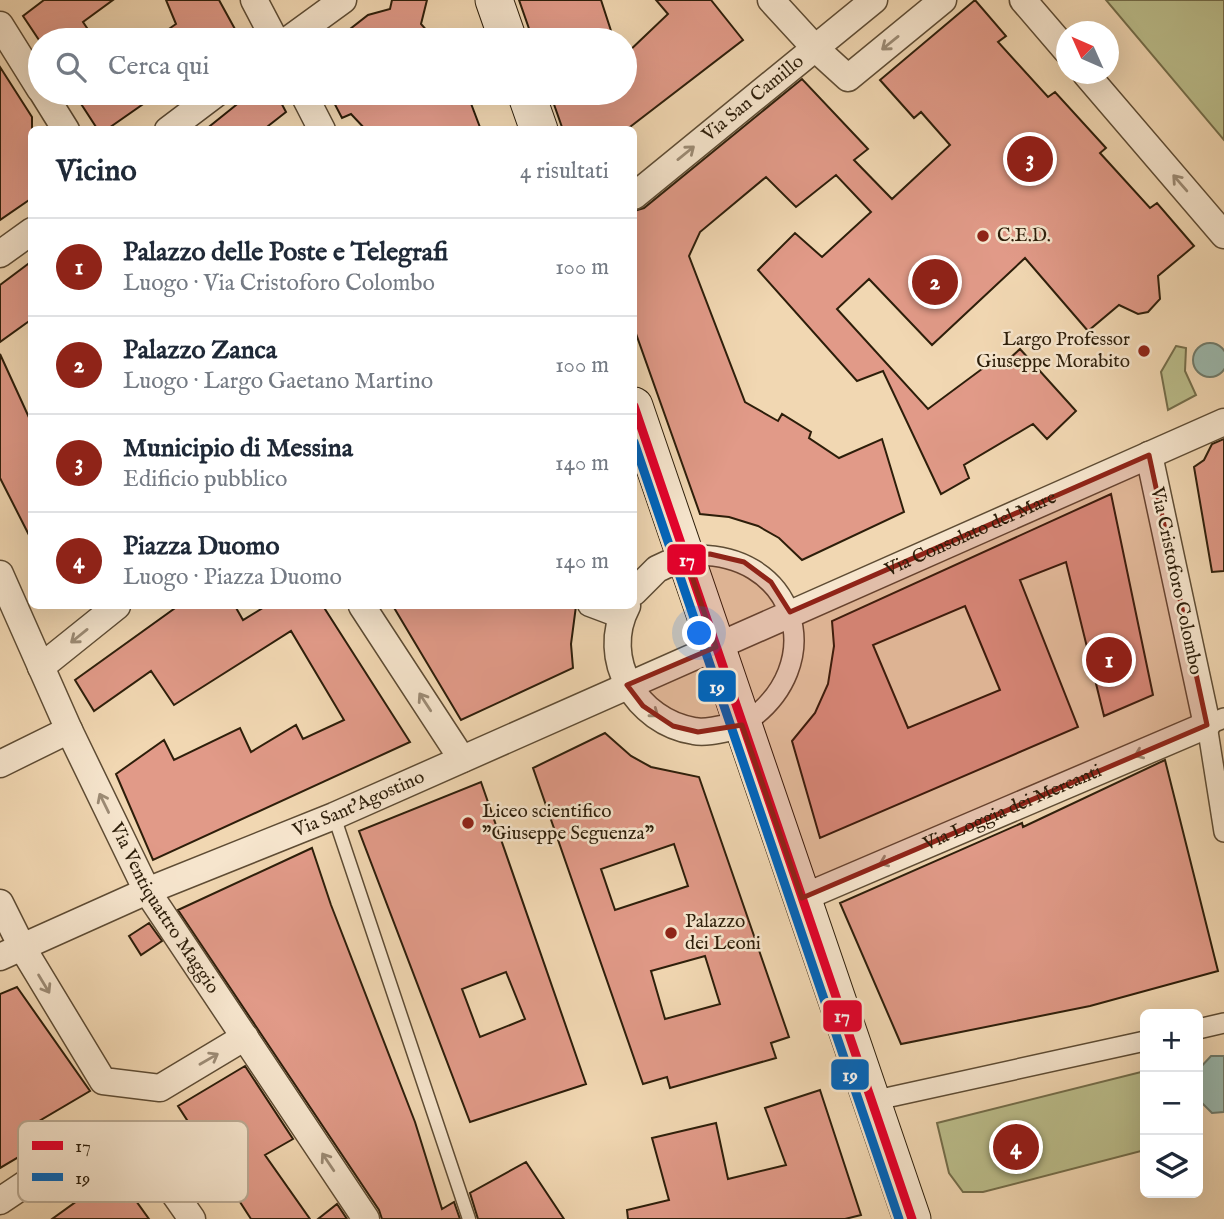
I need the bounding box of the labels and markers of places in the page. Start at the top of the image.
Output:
pin: 3 [1007,133,1053,185]
place label: C.E.D. [997,224,1051,248]
marker: C.E.D. [975,228,991,244]
pin: 2 [912,256,958,308]
place label: Largo Professor Giuseppe Morabito [976,328,1130,374]
marker: Largo Professor Giuseppe Morabito [1136,343,1152,359]
pin: 1 [1086,634,1132,686]
place label: Liceo scientifico "Giuseppe Seguenza" [482,800,654,846]
marker: Liceo scientifico "Giuseppe Seguenza" [460,815,476,831]
place label: Palazzo dei Leoni [685,910,761,956]
marker: Palazzo dei Leoni [663,925,679,941]
pin: 4 [993,1121,1039,1173]

